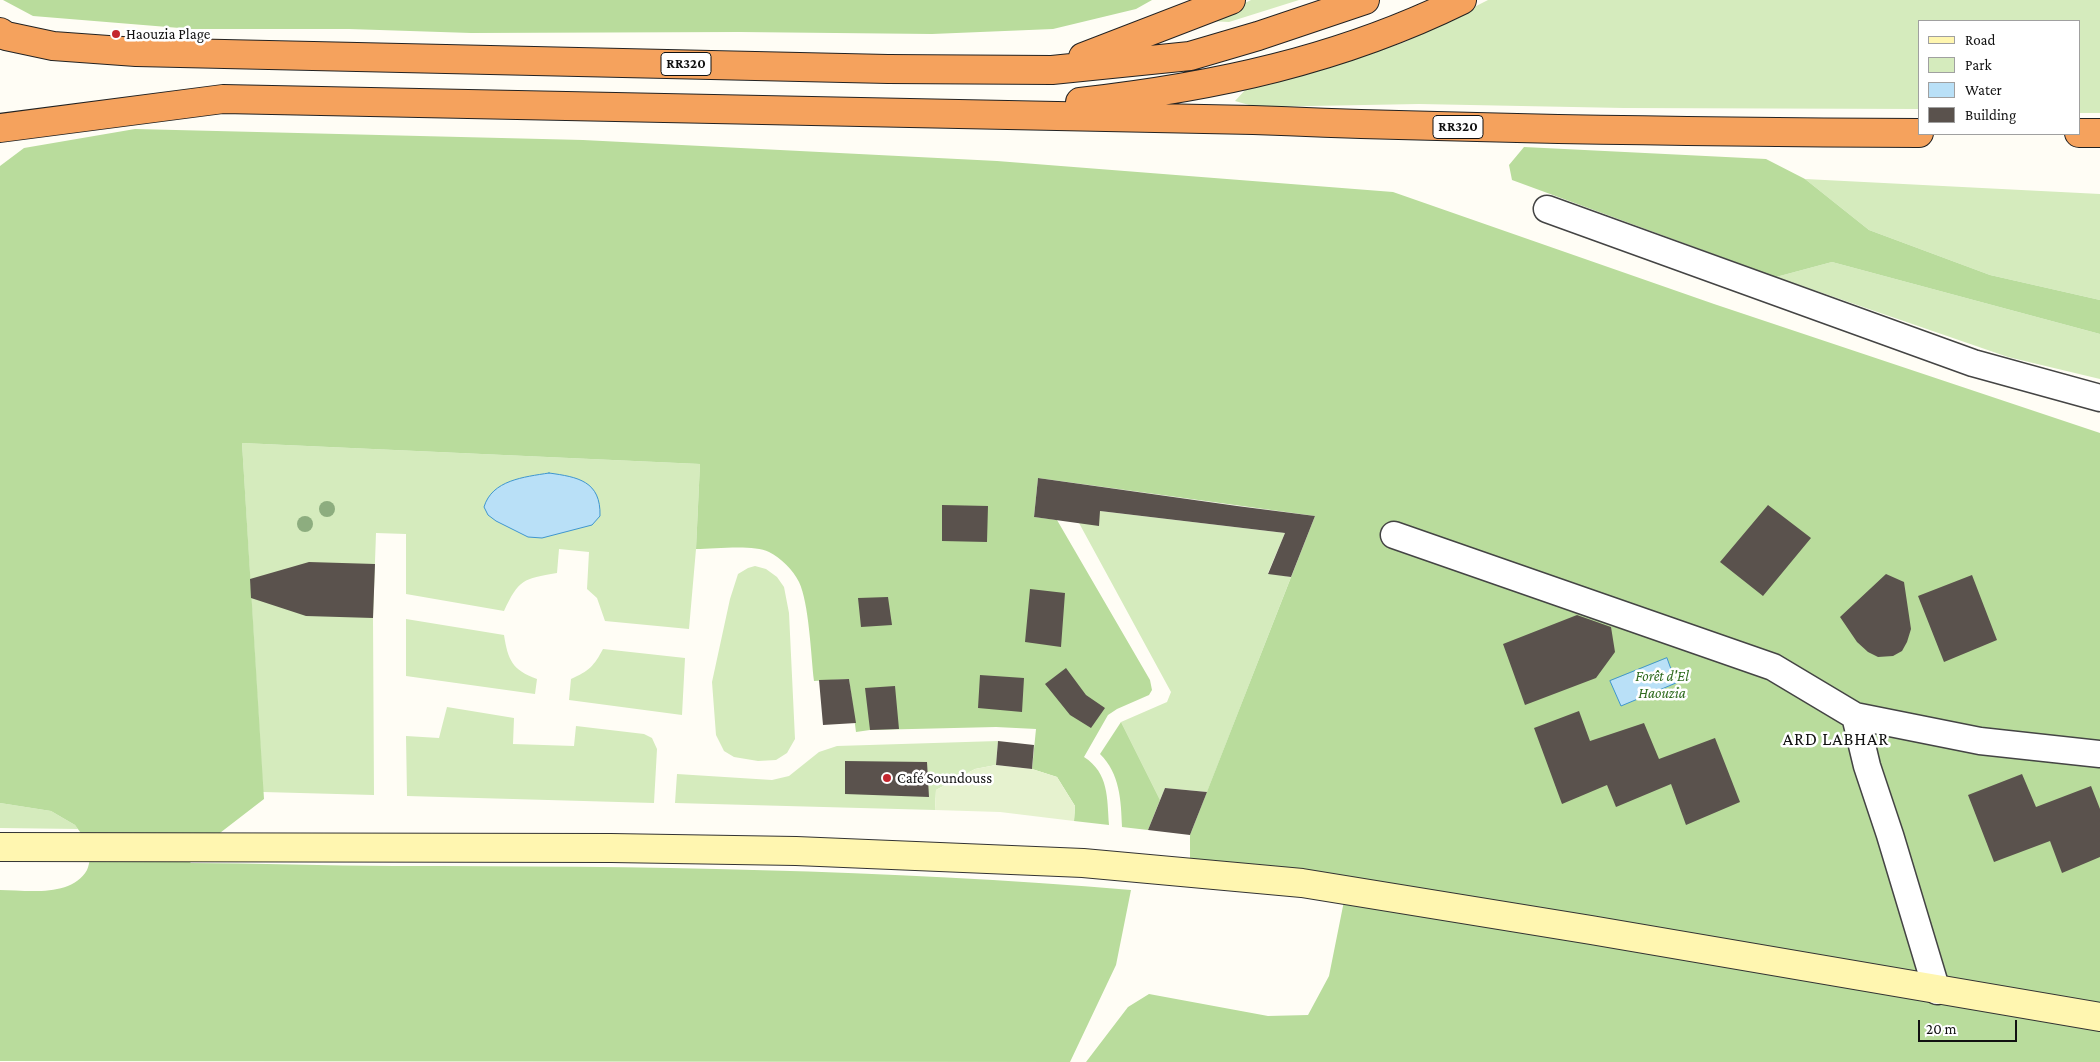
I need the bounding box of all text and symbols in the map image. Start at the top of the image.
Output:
legend [1918,20,2080,135]
place label: Haouzia Plage [126,25,210,43]
marker: Haouzia Plage [110,28,122,40]
text: Road [1965,32,1995,48]
road number: RR320 [661,52,711,76]
text: Park [1965,57,1992,73]
text: Water [1965,82,2002,98]
text: Building [1965,107,2016,123]
road number: RR320 [1433,115,1483,138]
park label: Forêt d'El Haouzia [1635,667,1689,702]
district label: ARD LABHAR [1781,728,1891,750]
place label: Café Soundouss [897,769,992,787]
marker: Café Soundouss [881,772,893,784]
scale bar [1920,1010,2019,1042]
text: 20 m [1926,1021,1957,1037]

